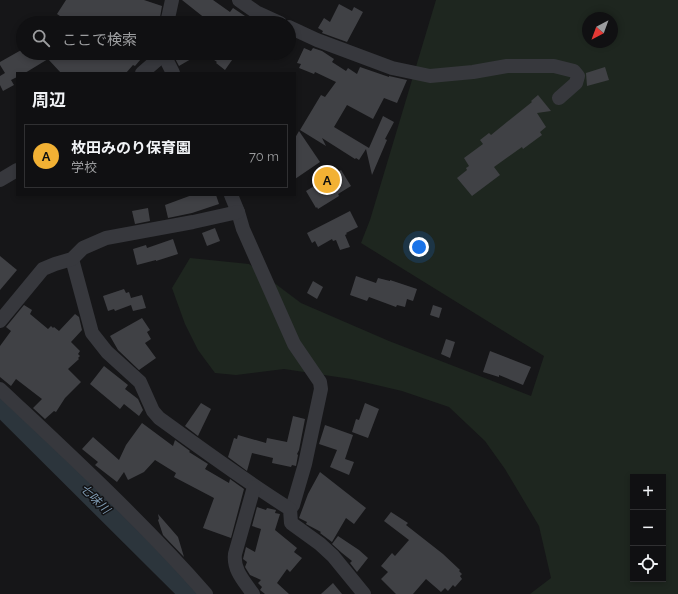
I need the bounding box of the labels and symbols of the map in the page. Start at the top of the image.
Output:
north arrow [582,12,618,48]
pin: A [314,165,340,195]
your location [409,237,429,257]
water label: 七味川 [77,481,114,518]

